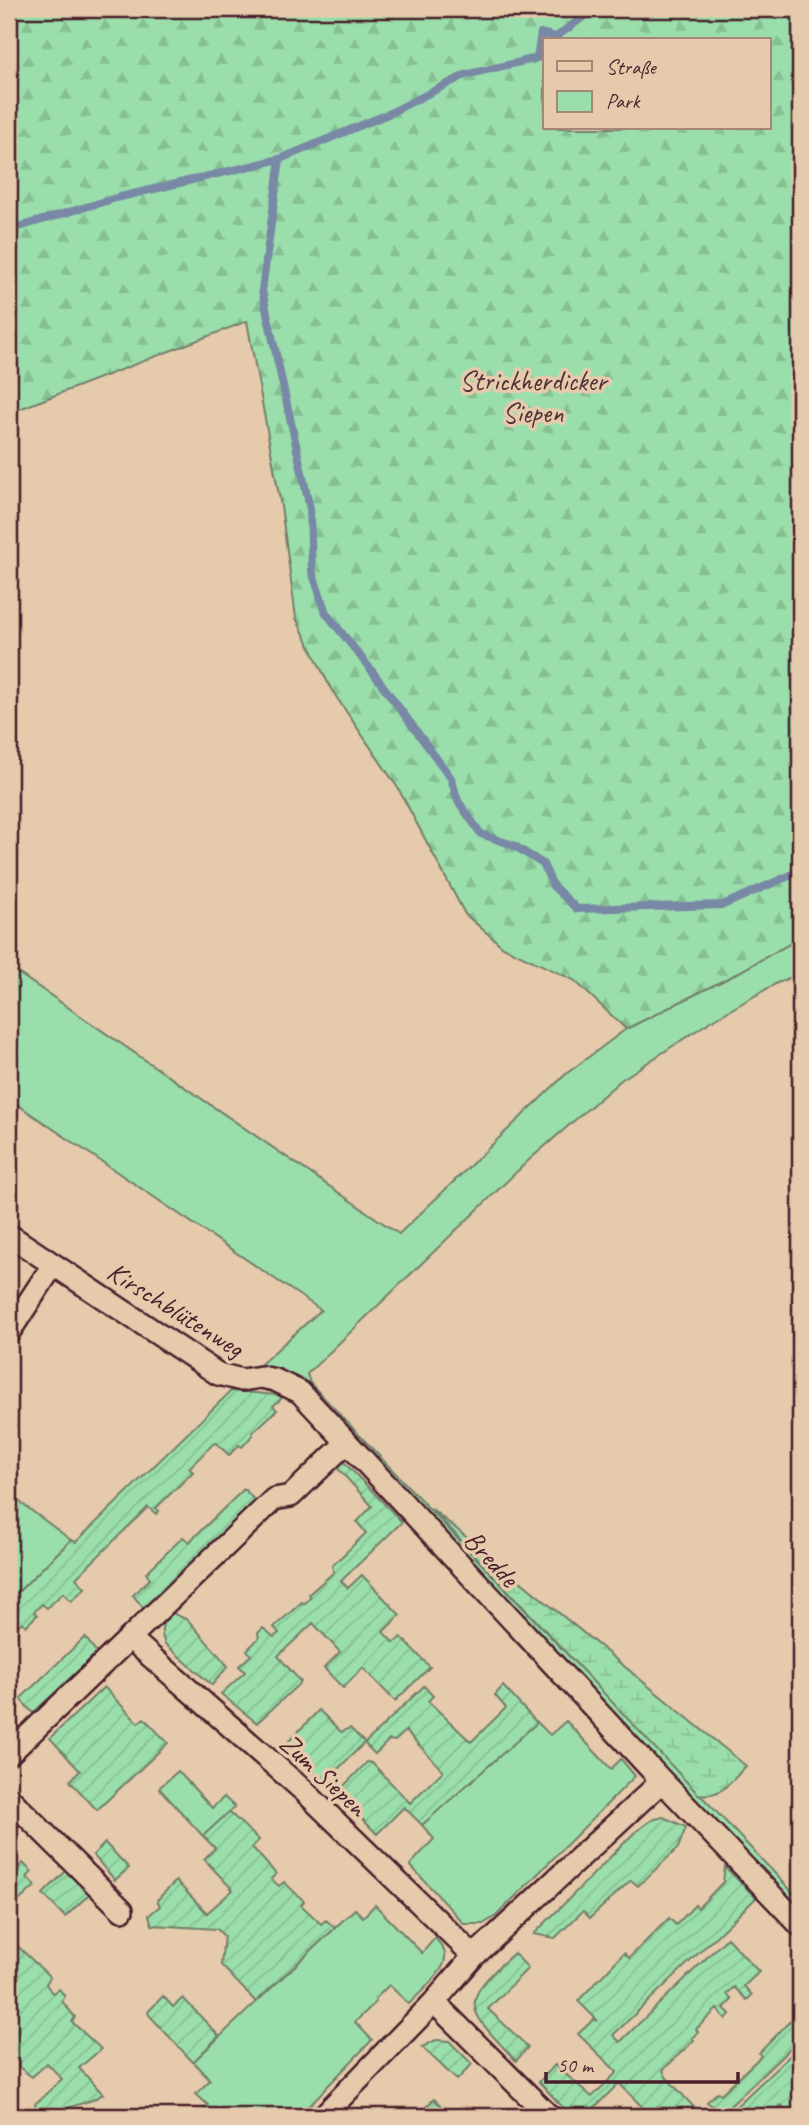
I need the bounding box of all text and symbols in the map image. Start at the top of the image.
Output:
legend [543,38,770,130]
text: Straße [606,54,658,80]
text: Park [606,88,641,114]
park label: Strickherdicker Siepen [460,363,609,430]
street label: Kirschblütenweg [101,1254,251,1366]
street label: Bredde [457,1523,528,1595]
street label: Zum Siepen [273,1725,376,1825]
scale bar [546,2041,739,2085]
text: 50 m [557,2052,595,2078]

